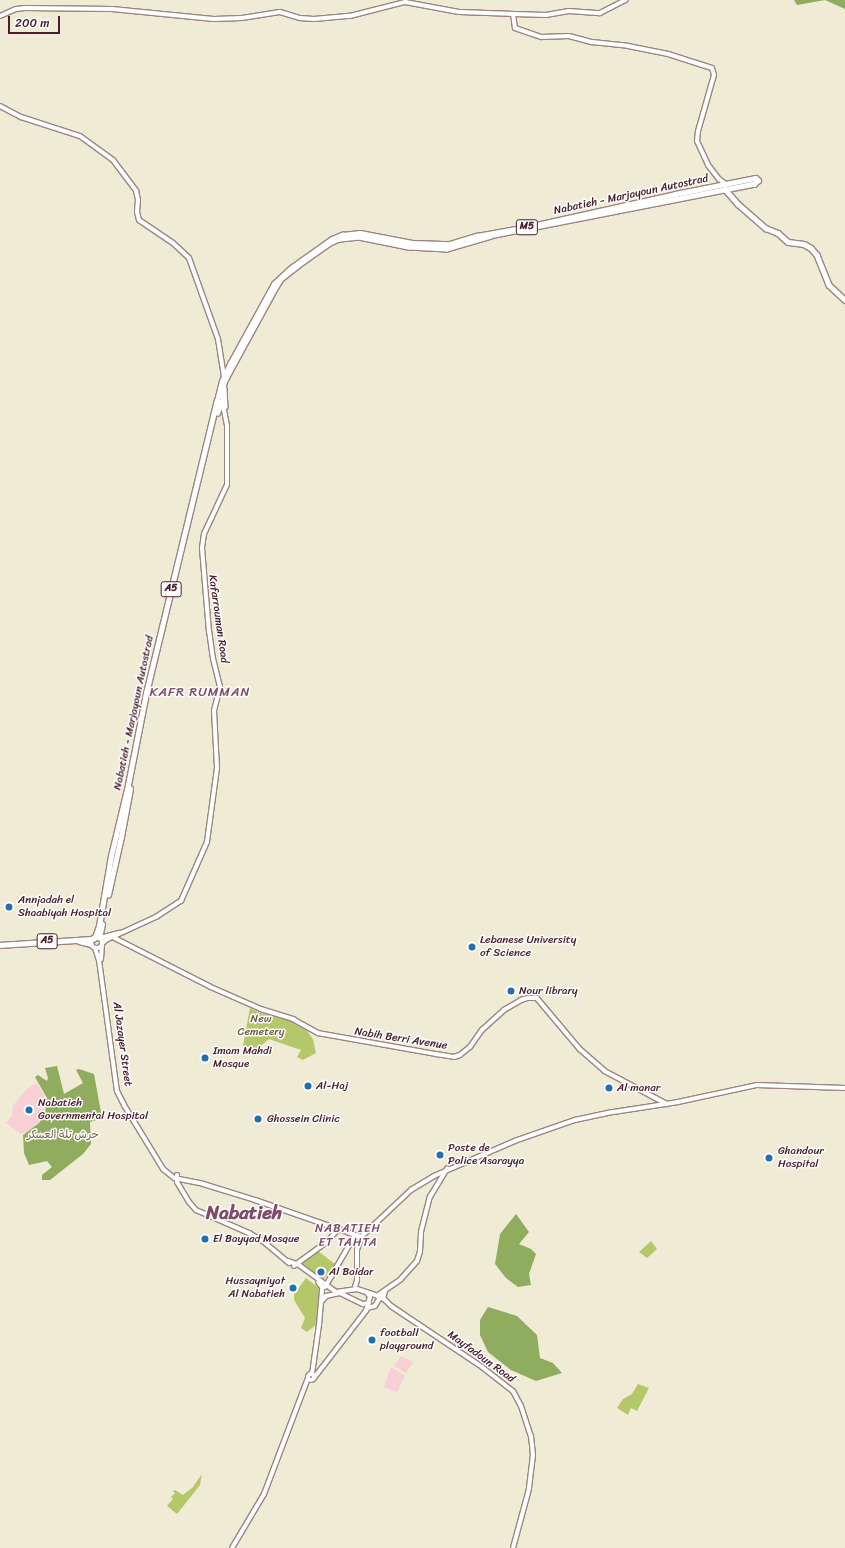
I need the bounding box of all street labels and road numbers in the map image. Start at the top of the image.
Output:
street label: Nabatieh - Marjayoun Autostrad [553,172,709,218]
road number: M5 [515,219,539,235]
street label: Kafarrouman Road [205,574,231,664]
road number: A5 [160,581,182,597]
street label: Nabatieh - Marjayoun Autostrad [111,635,157,791]
road number: A5 [36,933,58,949]
street label: Al Jazayer Street [110,1001,134,1087]
street label: Nabih Berri Avenue [354,1025,448,1053]
street label: Mayfadoun Road [445,1328,517,1386]

